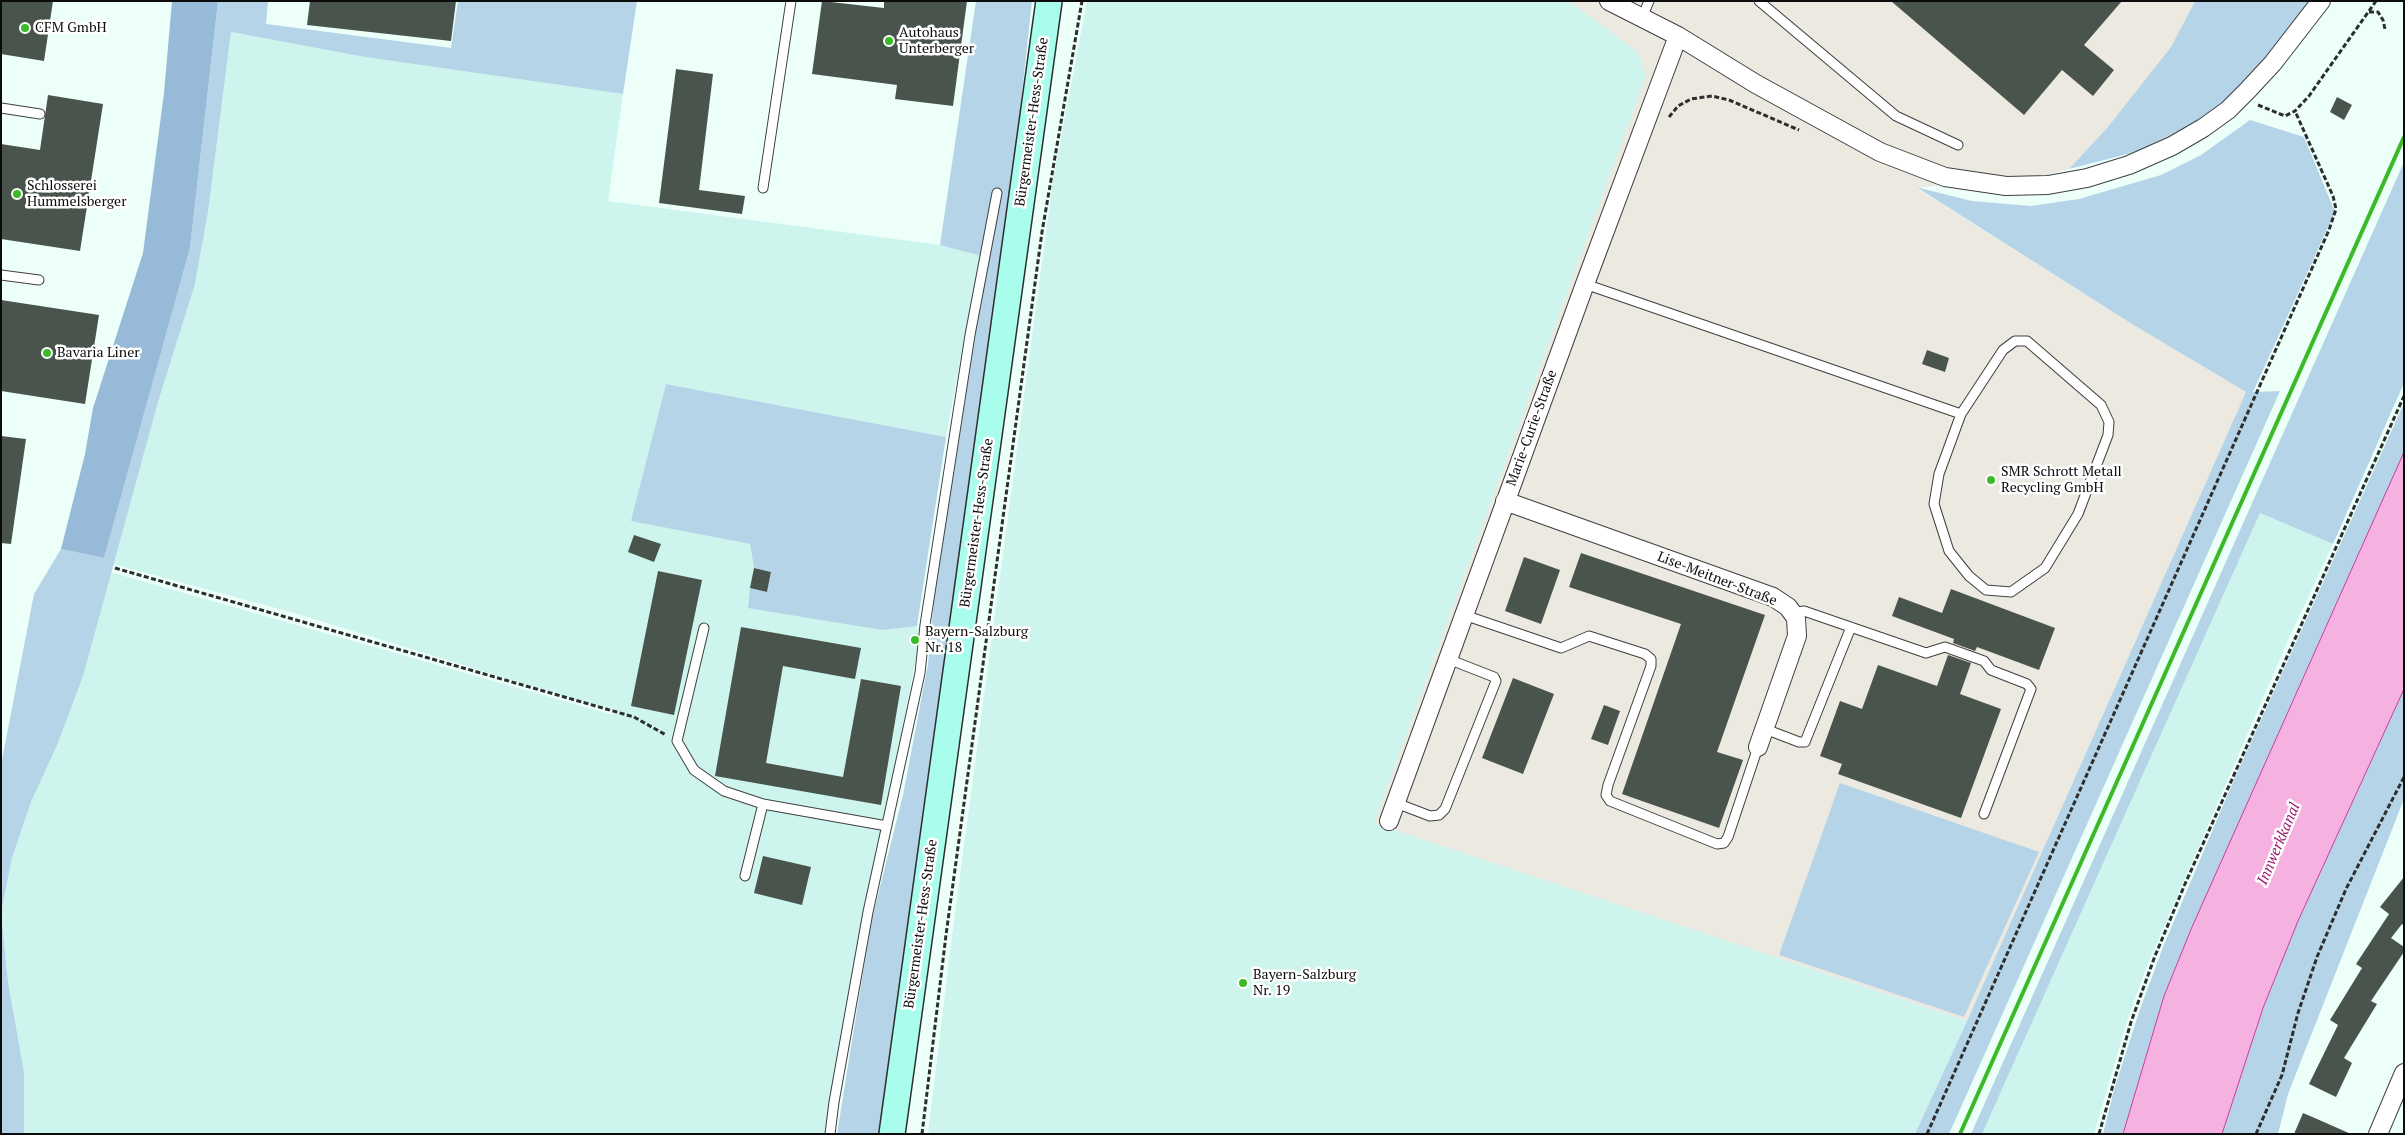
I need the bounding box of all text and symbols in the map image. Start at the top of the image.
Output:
place label: CFM GmbH [35,20,107,36]
marker: CFM GmbH [19,22,31,34]
place label: Autohaus Unterberger [899,25,974,58]
marker: Autohaus Unterberger [883,35,895,47]
street label: Bürgermeister-Hess-Straße [1012,36,1052,208]
place label: Schlosserei Hummelsberger [27,178,127,210]
marker: Schlosserei Hummelsberger [11,188,23,200]
place label: Bavaria Liner [57,345,140,361]
marker: Bavaria Liner [41,347,53,359]
street label: Marie-Curie-Straße [1503,368,1561,488]
street label: Bürgermeister-Hess-Straße [957,437,997,609]
place label: SMR Schrott Metall Recycling GmbH [2001,464,2122,497]
marker: SMR Schrott Metall Recycling GmbH [1985,474,1997,486]
street label: Lise-Meitner-Straße [1655,548,1779,610]
place label: Bayern-Salzburg Nr. 18 [925,624,1028,656]
marker: Bayern-Salzburg Nr. 18 [909,634,921,646]
water label: Innwerkkanal [2254,800,2304,888]
street label: Bürgermeister-Hess-Straße [901,838,941,1010]
place label: Bayern-Salzburg Nr. 19 [1253,967,1356,1000]
marker: Bayern-Salzburg Nr. 19 [1237,977,1249,989]

